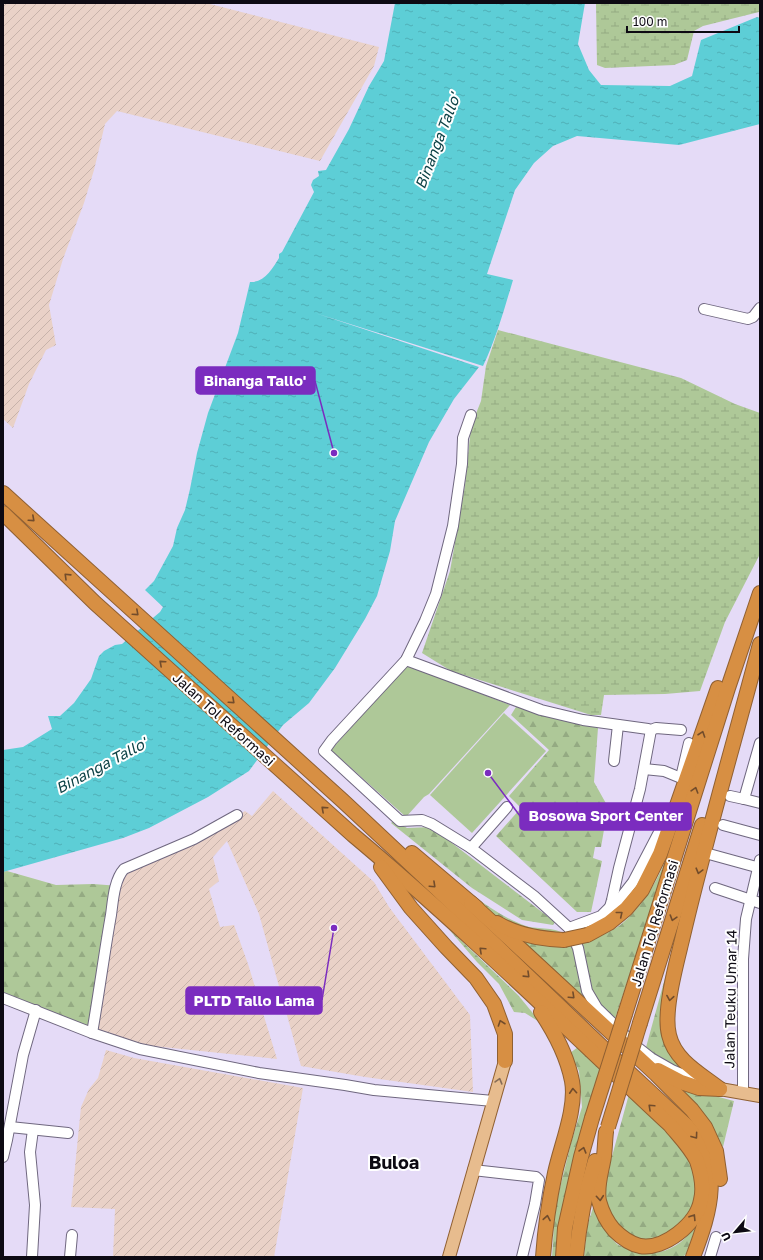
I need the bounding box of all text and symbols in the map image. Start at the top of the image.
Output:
scale bar [627,8,739,34]
text: 100 m [633,14,667,29]
water label: Binanga Tallo' [411,89,465,191]
callout: Binanga Tallo' [196,367,315,394]
text: Binanga Tallo' [204,371,306,389]
one-way arrow [27,514,35,521]
one-way arrow [64,573,72,581]
one-way arrow [131,608,139,616]
one-way arrow [160,661,167,668]
street label: Jalan Tol Reformasi [169,669,279,769]
one-way arrow [227,696,235,703]
one-way arrow [697,731,705,738]
water label: Binanga Tallo' [52,733,152,797]
one-way arrow [690,787,699,794]
callout: Bosowa Sport Center [520,803,691,830]
text: Bosowa Sport Center [529,806,684,824]
one-way arrow [321,807,329,814]
street label: Jalan Tol Reformasi [627,858,681,988]
one-way arrow [695,867,704,874]
one-way arrow [428,880,436,888]
one-way arrow [615,912,622,919]
one-way arrow [669,914,678,921]
street label: Jalan Teuku Umar 14 [720,929,740,1069]
one-way arrow [480,948,487,955]
one-way arrow [522,970,530,978]
callout: PLTD Tallo Lama [186,987,322,1014]
text: PLTD Tallo Lama [194,991,315,1009]
one-way arrow [567,991,574,998]
one-way arrow [666,995,675,1001]
one-way arrow [497,1019,506,1026]
one-way arrow [494,1078,503,1085]
one-way arrow [568,1088,577,1094]
one-way arrow [648,1104,656,1112]
one-way arrow [690,1131,697,1138]
one-way arrow [578,1147,587,1154]
district label: Buloa [369,1151,419,1173]
one-way arrow [595,1195,604,1201]
north arrow [715,1212,755,1252]
one-way arrow [688,1214,695,1221]
one-way arrow [542,1215,551,1221]
text: U [718,1230,733,1244]

